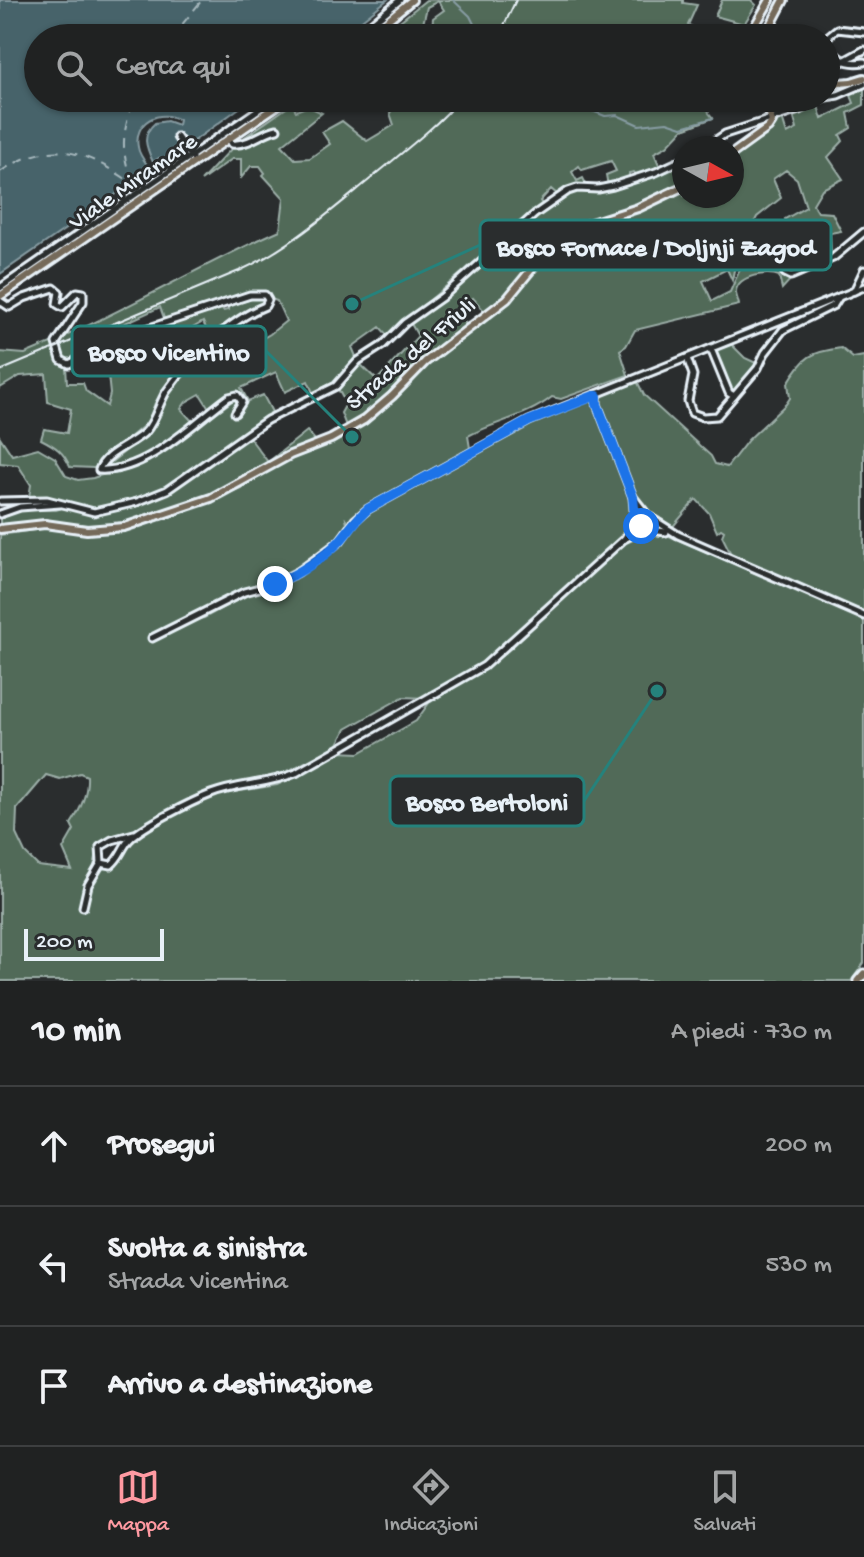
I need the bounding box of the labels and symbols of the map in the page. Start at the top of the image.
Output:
street label: Viale Miramare [63,128,204,239]
north arrow [672,136,744,208]
callout: Bosco Fornace / Doljnji Zagod [480,220,831,270]
text: Bosco Fornace / Doljnji Zagod [496,235,818,266]
street label: Strada del Friuli [341,292,483,418]
callout: Bosco Vicentino [72,326,266,376]
text: Bosco Vicentino [87,340,250,371]
route start [623,508,659,544]
route end [257,566,293,602]
callout: Bosco Bertoloni [390,776,584,826]
text: Bosco Bertoloni [405,790,568,821]
scale bar [24,925,164,961]

